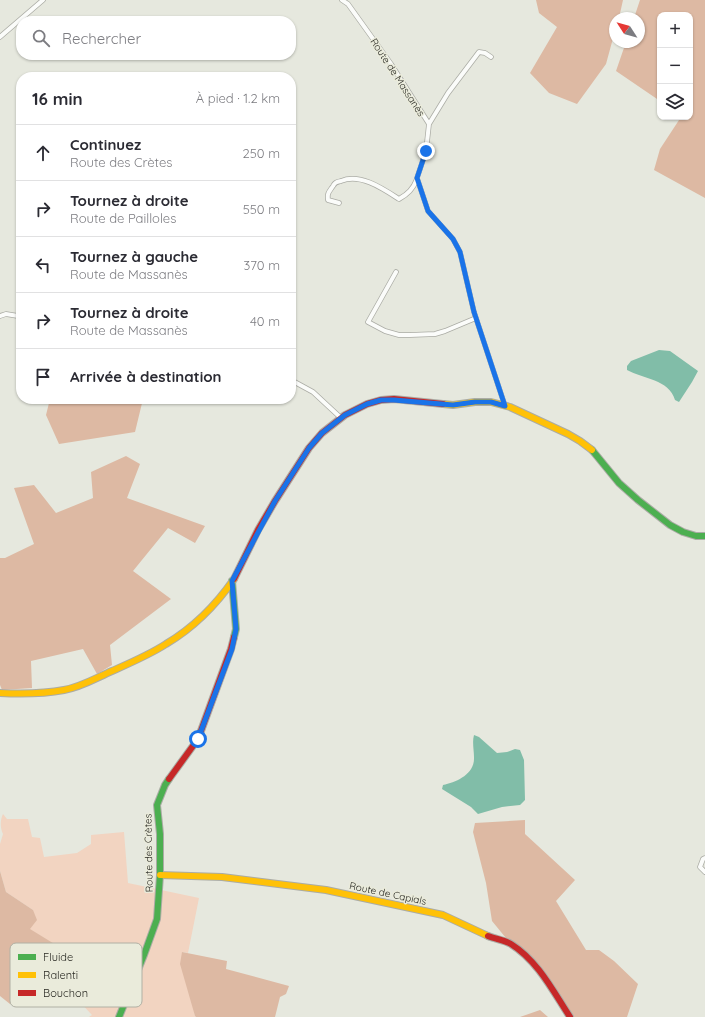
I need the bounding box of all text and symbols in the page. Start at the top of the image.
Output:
north arrow [609,12,645,48]
map controls [657,12,693,120]
button: + [657,12,693,48]
search box [16,16,296,60]
icon: search [30,27,52,49]
text: Rechercher [62,29,141,48]
street label: Route de Massanès [367,36,428,119]
button: − [657,48,693,84]
button: layers [657,84,693,120]
text: 16 min [32,88,83,109]
text: À pied · 1.2 km [196,90,280,106]
text: Continuez [70,135,141,154]
icon: ahead [32,142,54,164]
route end [417,142,435,160]
text: 250 m [243,145,280,161]
text: Route des Crètes [70,154,172,170]
text: Tournez à droite [70,191,189,210]
icon: right [32,198,54,220]
text: 550 m [243,201,280,217]
text: Route de Pailloles [70,210,176,226]
text: Tournez à gauche [70,247,198,266]
icon: left [32,254,54,276]
text: 370 m [243,257,280,273]
text: Route de Massanès [70,266,188,282]
text: Tournez à droite [70,303,189,322]
icon: right [32,310,54,332]
text: 40 m [250,313,280,329]
text: Route de Massanès [70,322,188,338]
icon: arrive [32,366,54,388]
text: Arrivée à destination [70,367,222,386]
route start [189,730,207,748]
street label: Route des Crètes [141,813,156,892]
street label: Route de Capials [348,879,428,908]
legend [10,943,142,1007]
text: Fluide [43,950,73,964]
text: Ralenti [43,968,78,982]
text: Bouchon [43,986,88,1000]

